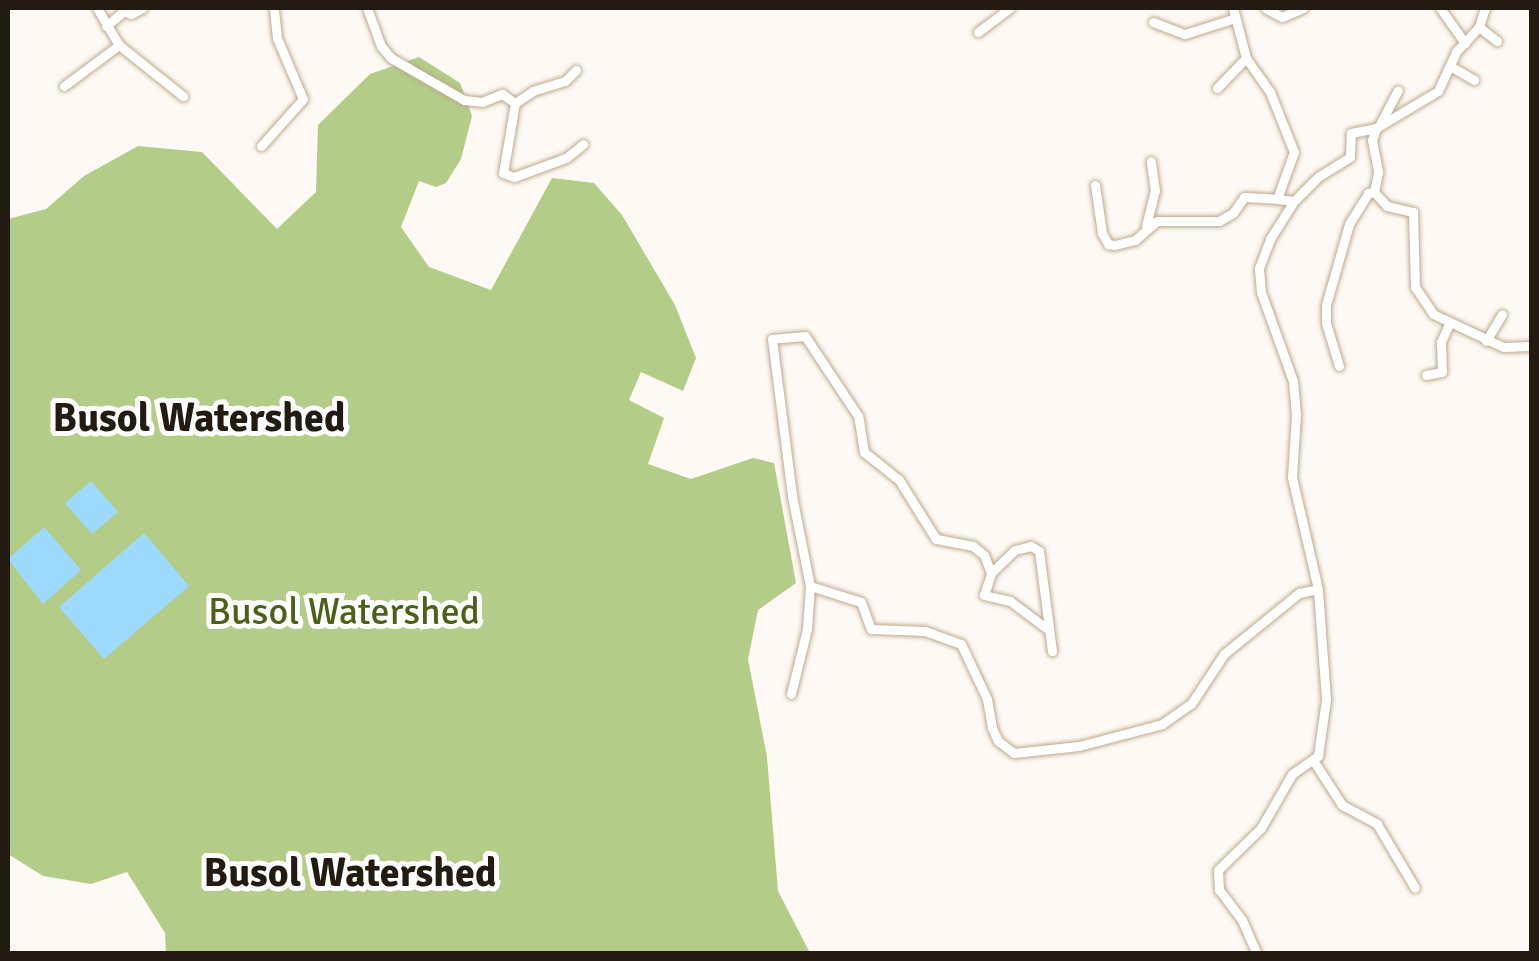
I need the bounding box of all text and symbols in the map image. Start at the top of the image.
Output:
district label: Busol Watershed [53,394,345,442]
park label: Busol Watershed [208,589,480,635]
district label: Busol Watershed [204,849,496,897]

